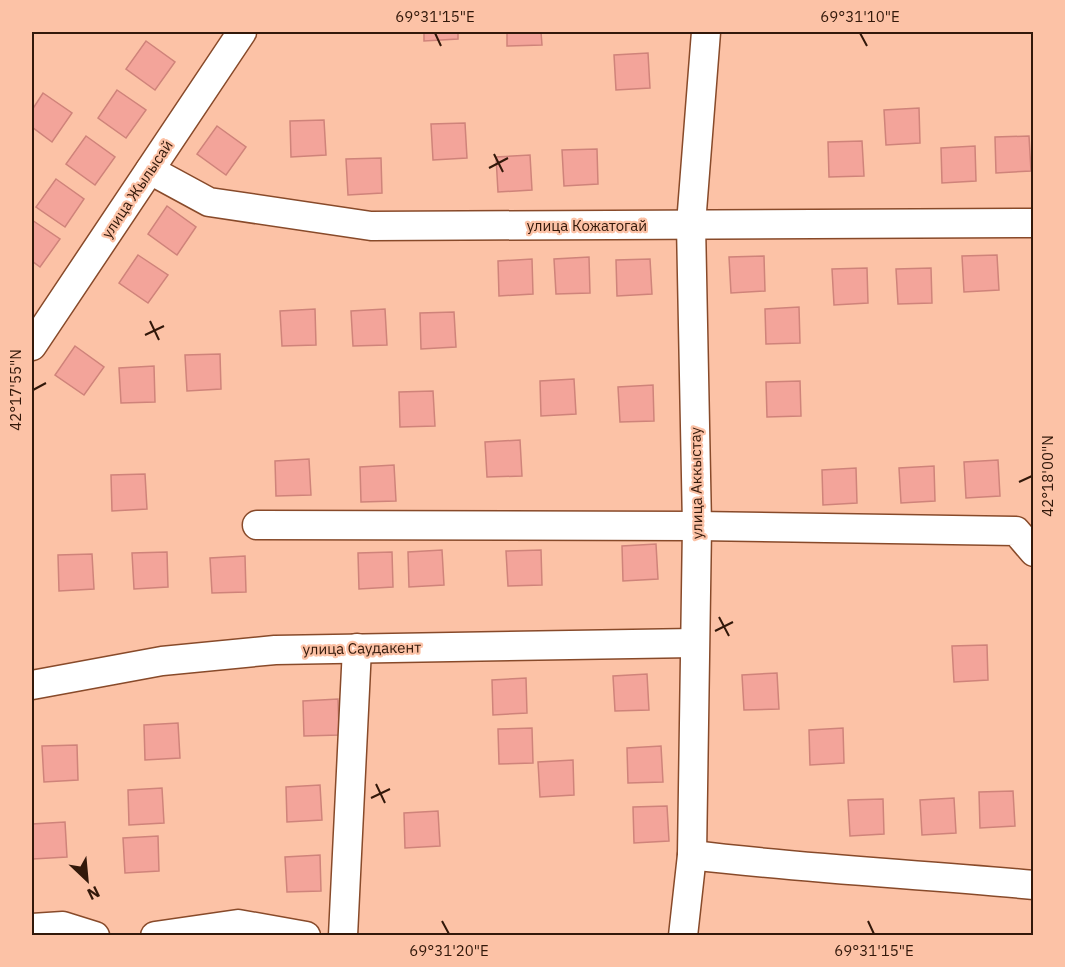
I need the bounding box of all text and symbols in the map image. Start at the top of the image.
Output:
text: 69°31'15"E [395,7,475,26]
text: 69°31'10"E [820,7,900,26]
street label: улица Жылысай [97,136,177,242]
street label: улица Кожатогай [527,216,647,235]
text: 42°17'55"N [6,349,25,431]
street label: улица Аккыстау [686,426,706,539]
text: 42°18'00"N [1038,435,1057,517]
street label: улица Саудакент [302,637,422,659]
north arrow [57,850,117,910]
text: N [84,882,103,905]
text: 69°31'20"E [409,941,489,960]
text: 69°31'15"E [834,941,914,960]

